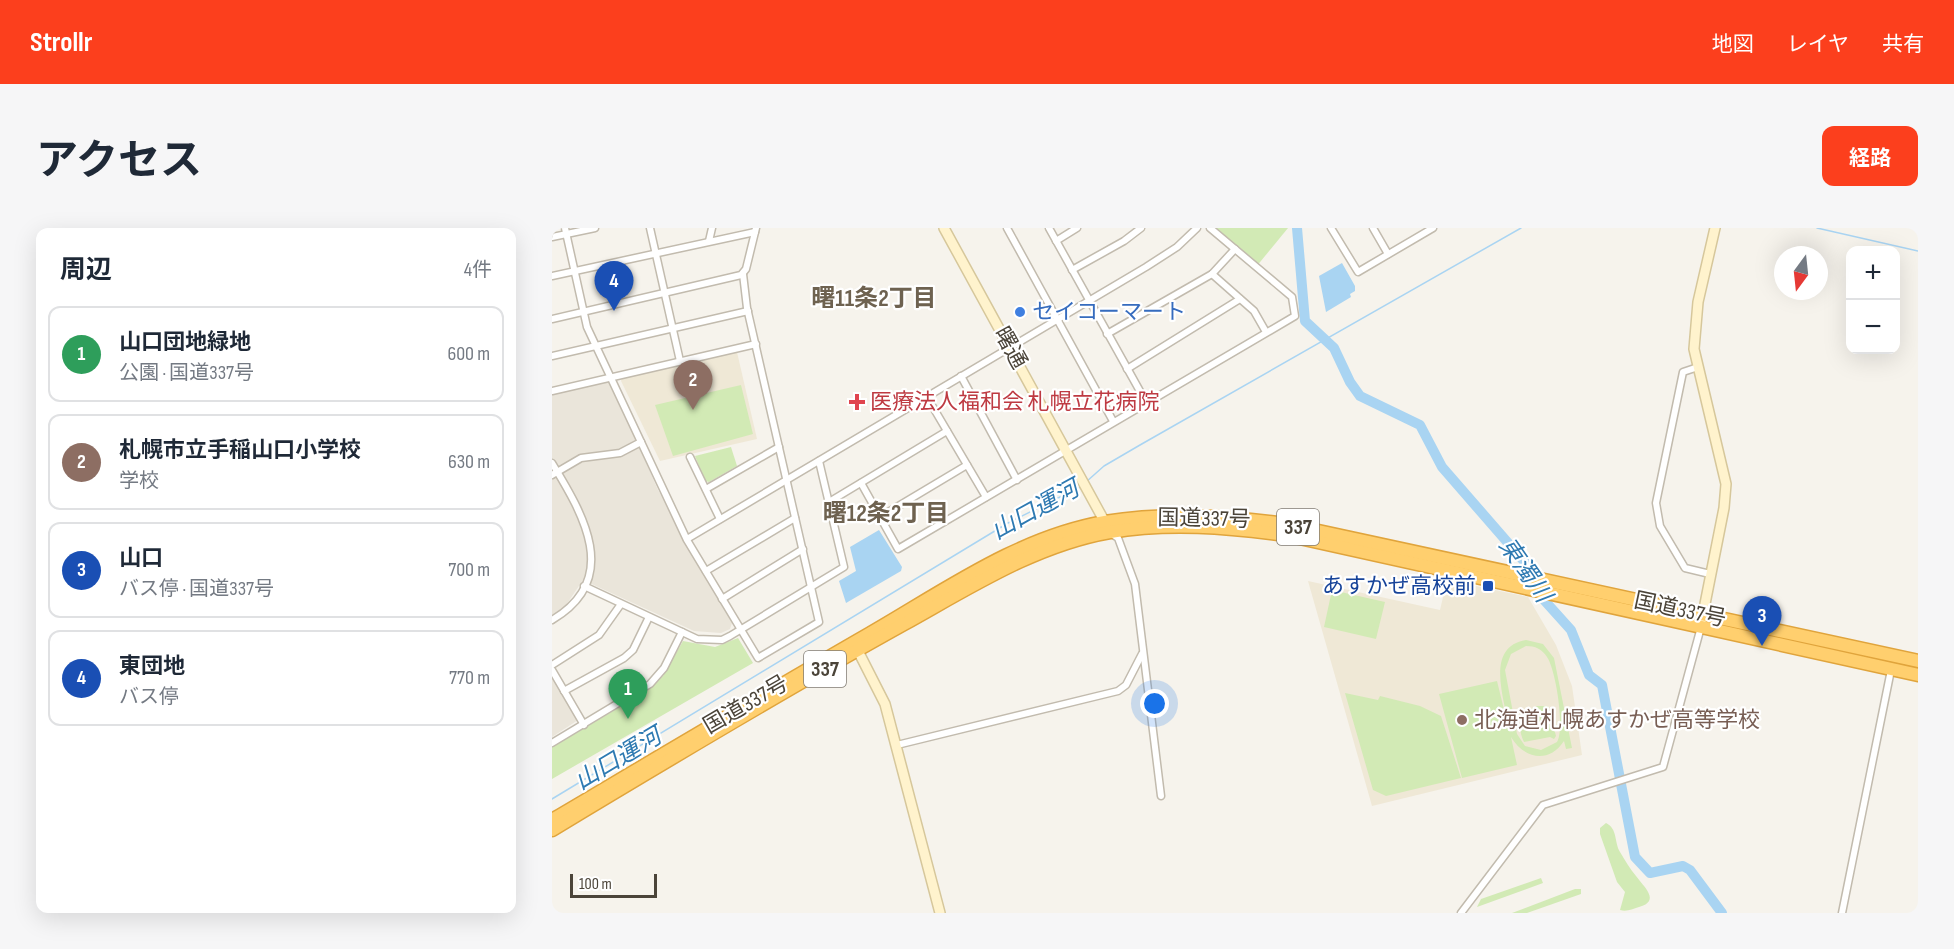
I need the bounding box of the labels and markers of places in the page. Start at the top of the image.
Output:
pin: 4 [594,262,634,311]
place label: セイコーマート [1032,299,1186,326]
marker: セイコーマート [1013,305,1027,319]
pin: 2 [674,360,712,410]
place label: 医療法人福和会 札幌立花病院 [870,389,1160,416]
marker: 医療法人福和会 札幌立花病院 [848,393,866,411]
place label: あすかぜ高校前 [1322,573,1476,600]
marker: あすかぜ高校前 [1481,579,1495,593]
pin: 3 [1742,596,1782,646]
pin: 1 [608,670,648,719]
place label: 北海道札幌あすかぜ高等学校 [1474,707,1760,734]
marker: 北海道札幌あすかぜ高等学校 [1455,713,1469,727]

